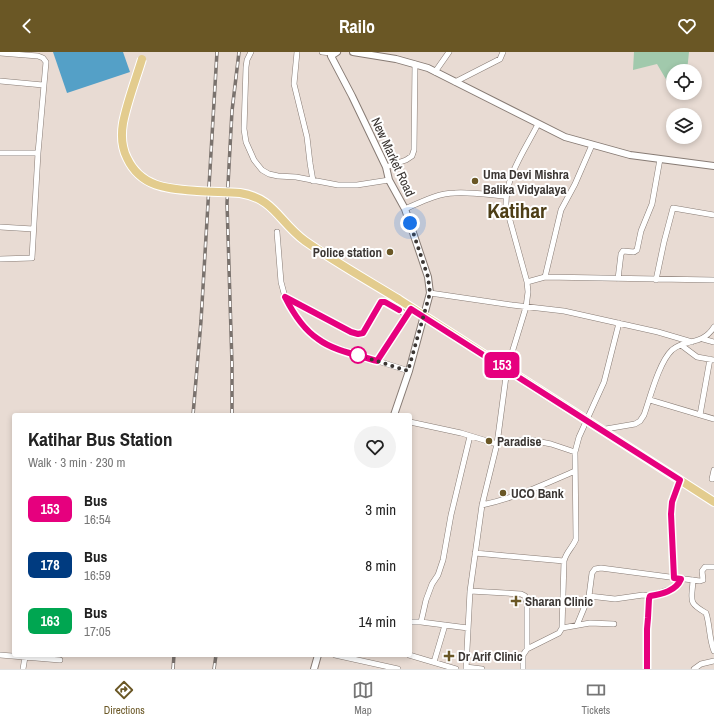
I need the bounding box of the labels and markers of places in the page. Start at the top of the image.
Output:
place label: Uma Devi Mishra Balika Vidyalaya [483,166,569,198]
marker: Uma Devi Mishra Balika Vidyalaya [470,176,480,186]
place label: Police station [313,244,382,261]
marker: Police station [385,247,395,257]
unlabelled marker [349,346,367,364]
place label: Paradise [497,433,542,450]
marker: Paradise [484,436,494,446]
place label: UCO Bank [511,485,564,502]
marker: UCO Bank [498,488,508,498]
place label: Sharan Clinic [525,593,593,610]
marker: Sharan Clinic [510,595,522,607]
place label: Dr Arif Clinic [458,648,523,665]
marker: Dr Arif Clinic [443,650,455,662]

